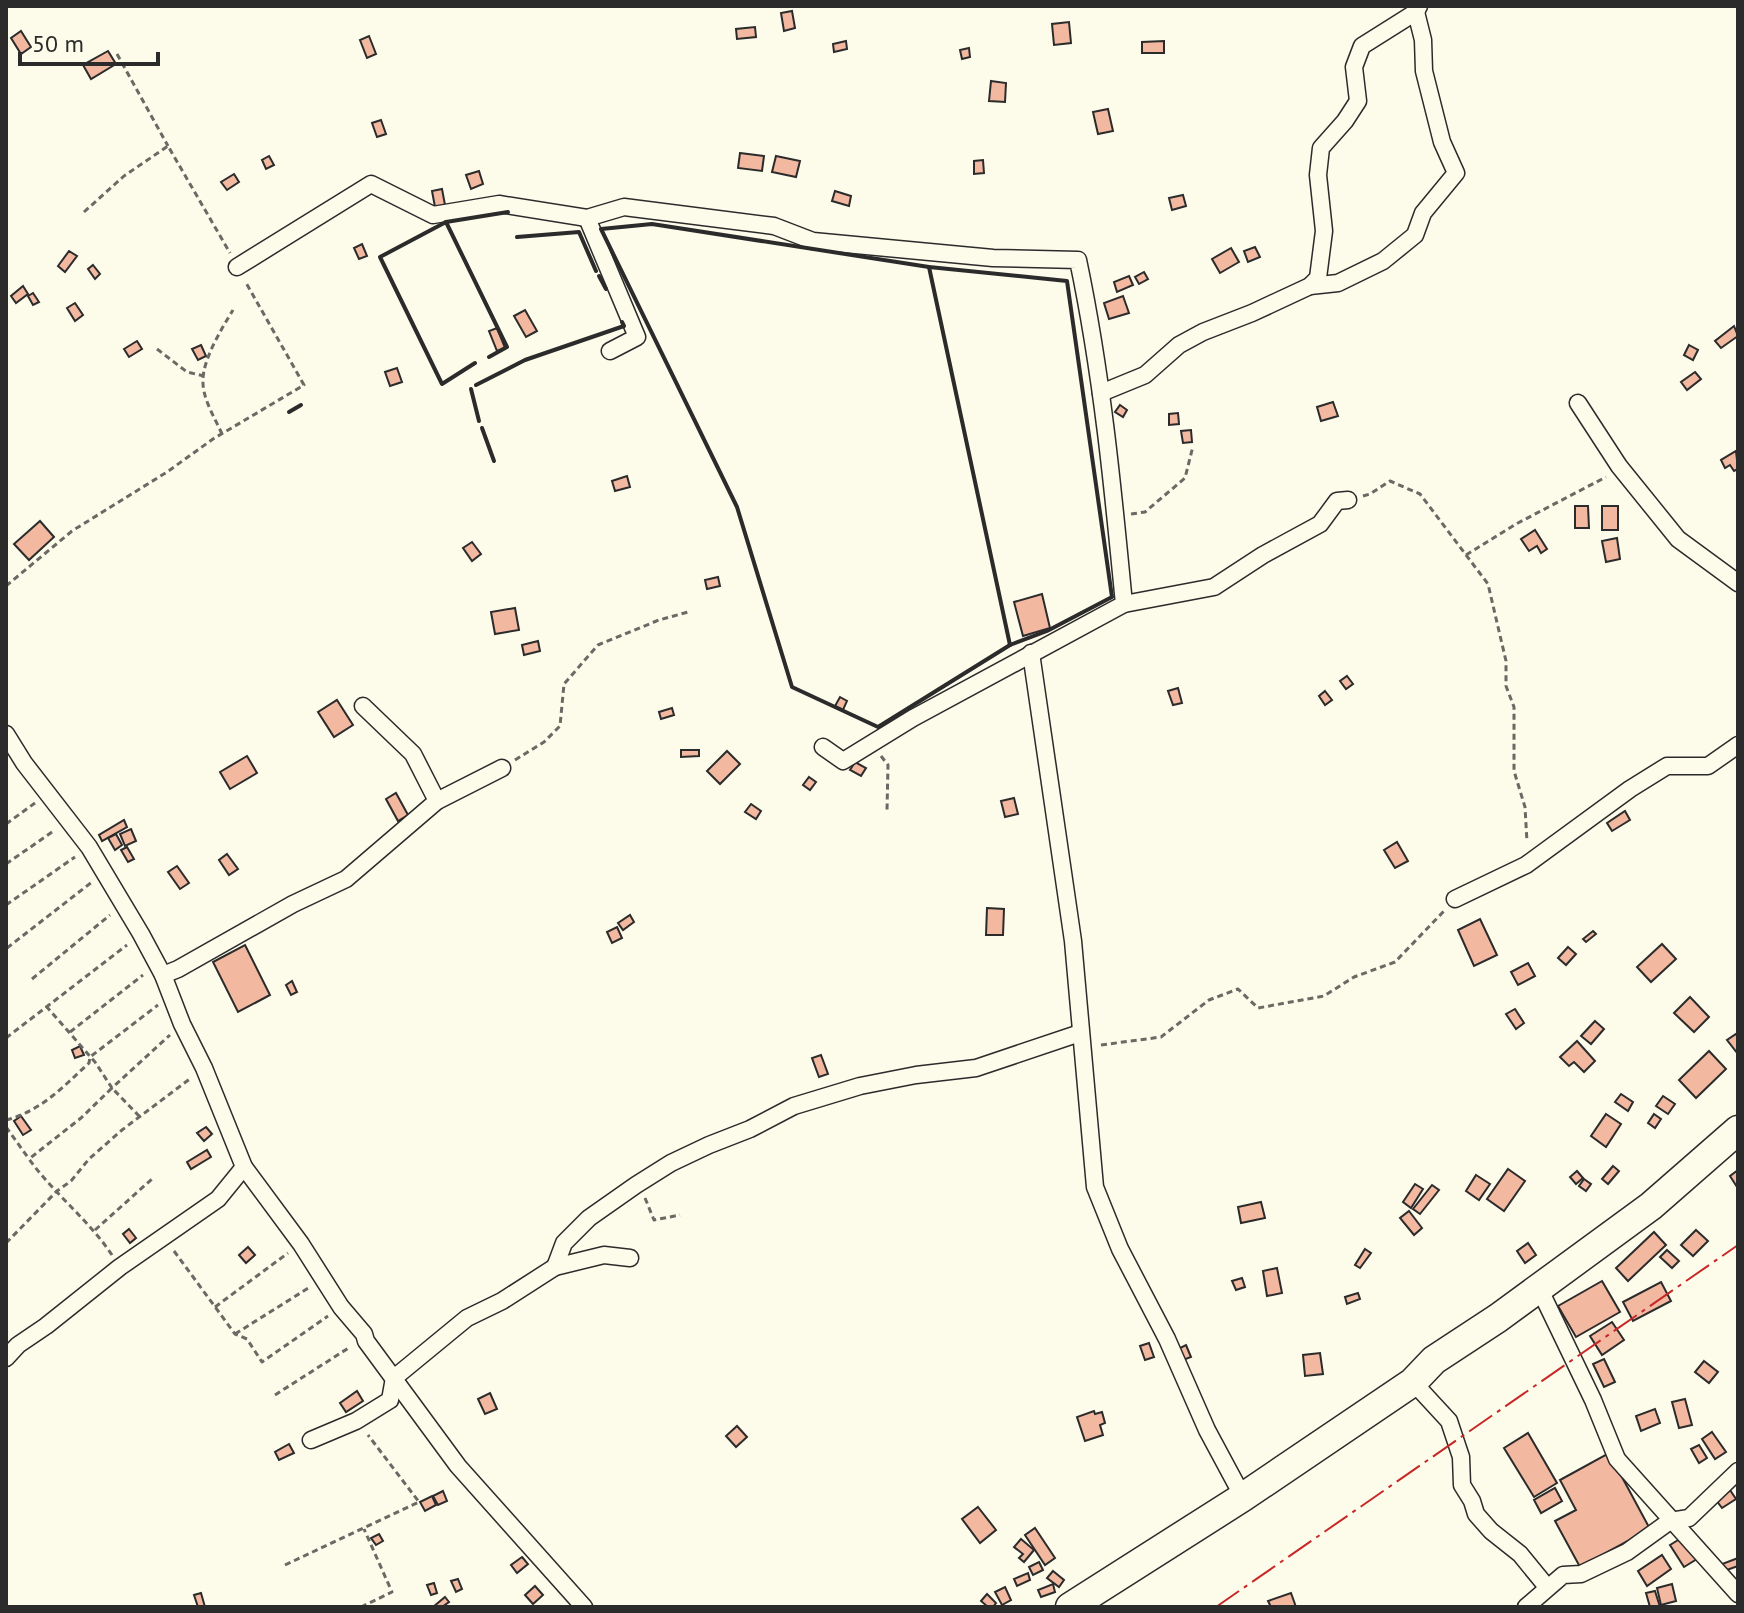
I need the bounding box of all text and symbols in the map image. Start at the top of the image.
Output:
scale bar [20,16,158,66]
text: 50 m [32,28,84,59]

